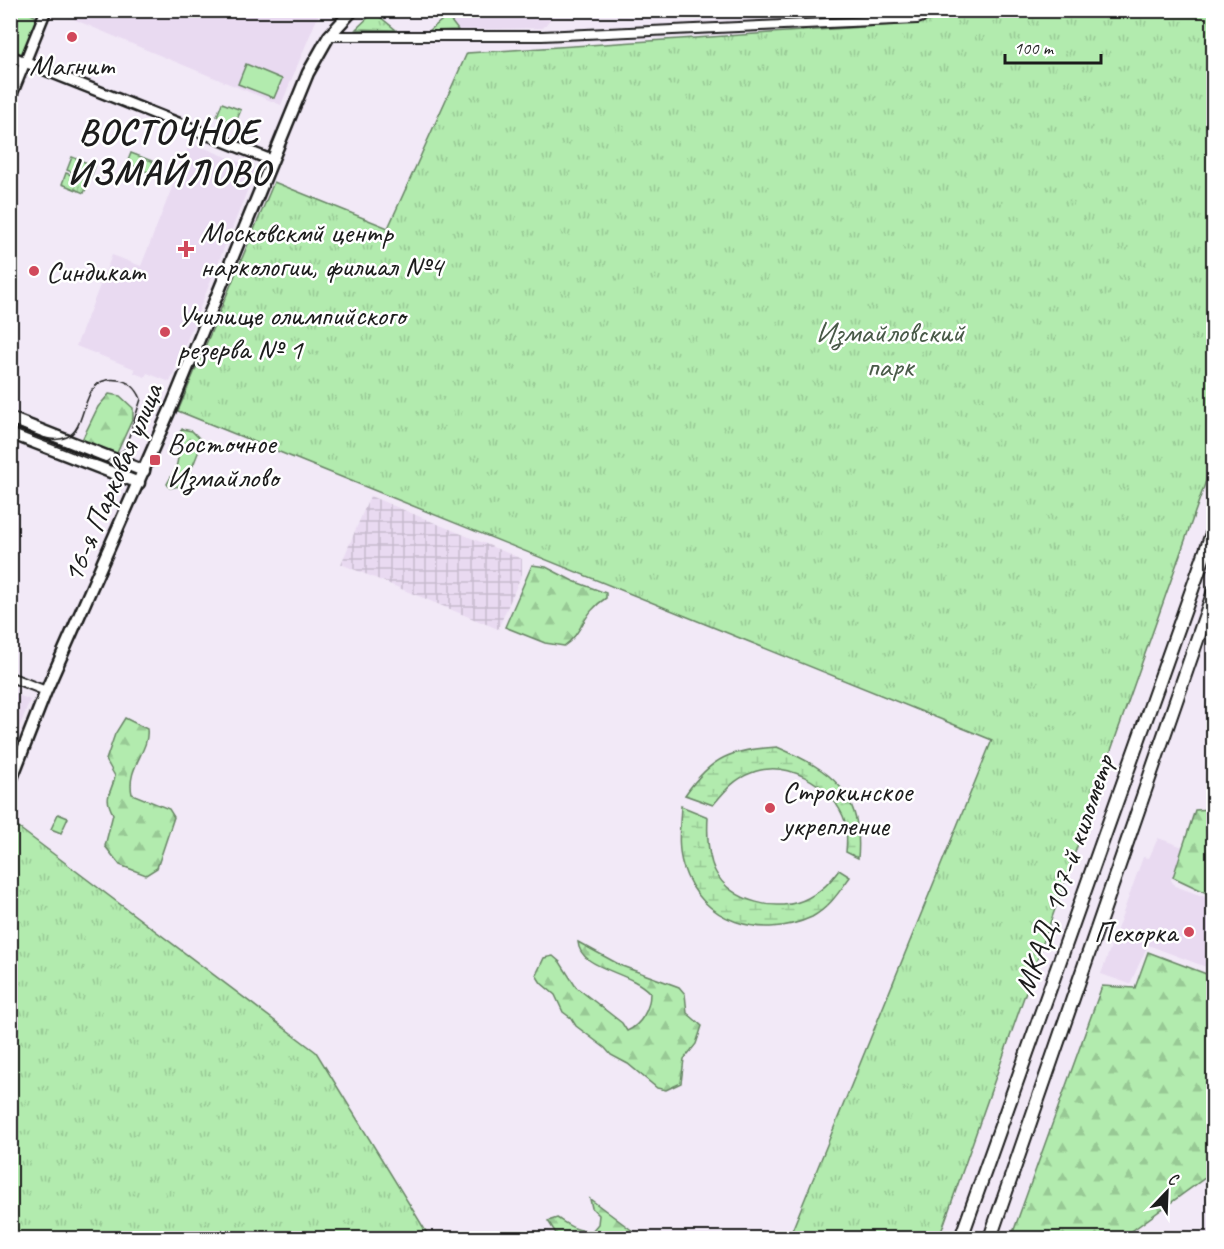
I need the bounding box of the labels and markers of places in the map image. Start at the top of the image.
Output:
marker: Магнит [65,30,79,44]
place label: Магнит [29,46,116,84]
place label: Московскмй центр наркологии, филиал №4 [200,213,445,285]
marker: Московскмй центр наркологии, филиал №4 [177,240,195,258]
place label: Синдикат [46,252,147,290]
marker: Синдикат [27,264,41,278]
place label: Училище олимпийского резерва № 1 [177,296,409,368]
marker: Училище олимпийского резерва № 1 [158,325,172,339]
place label: Восточное Измайлово [167,424,282,496]
marker: Восточное Измайлово [148,453,162,467]
place label: Строкинское укрепление [780,772,914,844]
marker: Строкинское укрепление [763,801,777,815]
place label: Пехорка [1094,913,1180,951]
marker: Пехорка [1182,925,1196,939]

